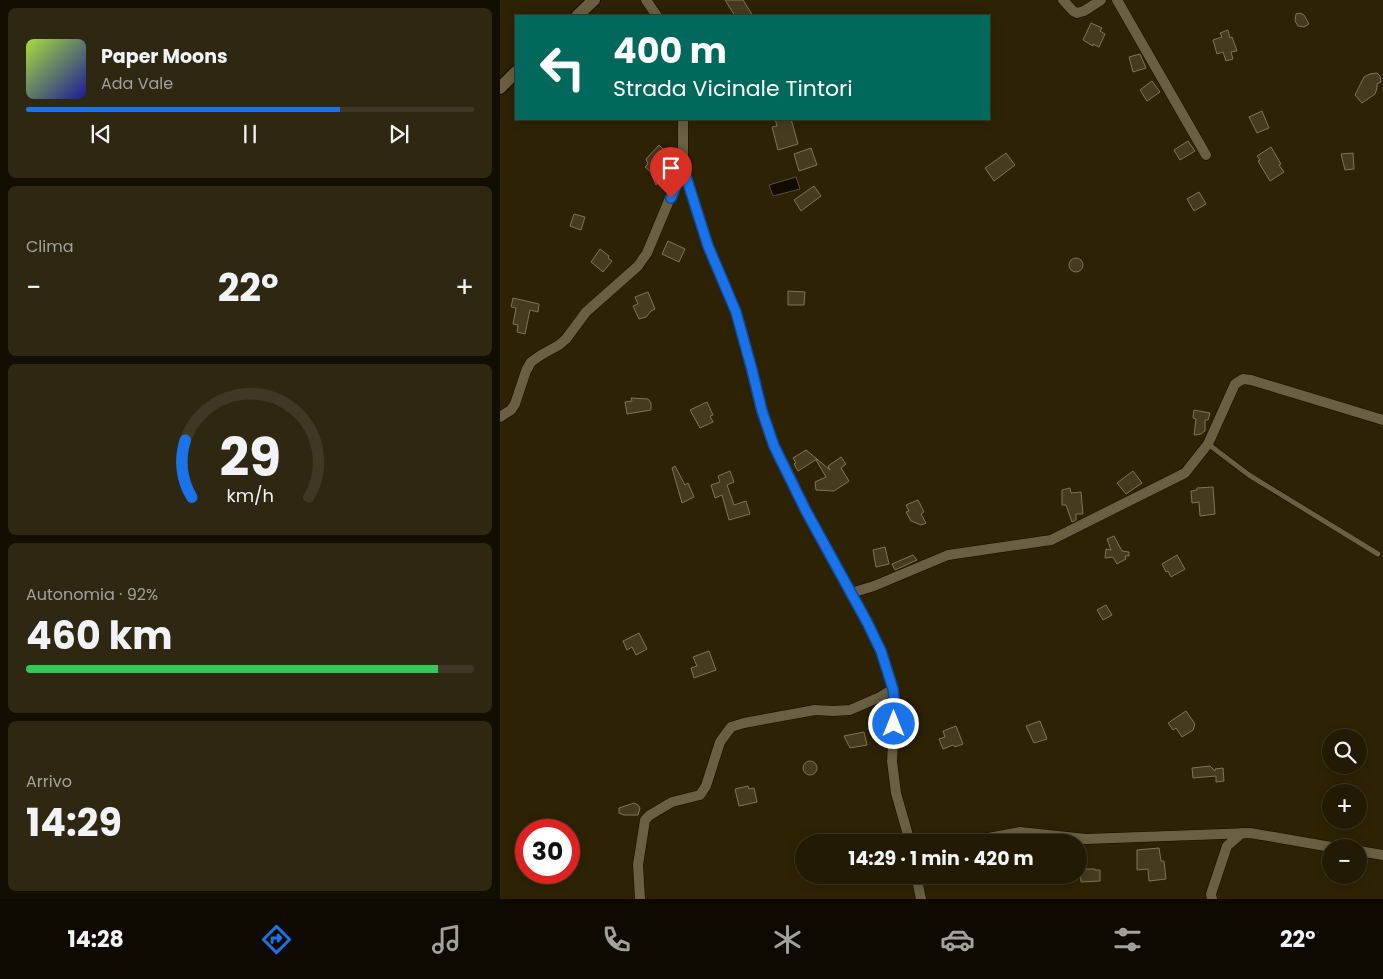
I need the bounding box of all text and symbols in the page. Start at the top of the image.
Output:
text: 400 m [613,26,727,75]
icon: left [530,35,595,100]
text: Paper Moons [101,43,228,70]
text: Ada Vale [101,72,173,95]
text: Strada Vicinale Tintori [613,73,853,104]
icon: previous [87,120,115,148]
icon: pause [236,120,264,148]
icon: next [385,120,413,148]
pin [650,147,692,198]
icon: arrive [657,154,685,182]
text: Clima [26,235,74,258]
text: 22° [218,261,279,314]
text: − [26,268,41,307]
text: + [455,268,474,307]
text: 29 [219,421,281,494]
text: km/h [226,483,274,508]
text: Autonomia · 92% [26,583,158,606]
text: 460 km [26,609,173,662]
position arrow [867,697,919,749]
map controls [1322,729,1367,884]
button: search [1322,729,1367,774]
text: Arrivo [26,770,72,793]
button: + [1322,784,1367,829]
text: 14:29 [26,796,122,849]
speed limit sign: 30 [515,819,580,884]
button: − [1322,839,1367,884]
text: 14:29 · 1 min · 420 m [848,845,1034,872]
icon: directions [259,922,294,957]
icon: music [429,922,464,957]
icon: phone [599,922,634,957]
icon: climate [770,922,805,957]
icon: car [940,922,975,957]
icon: filters [1110,922,1145,957]
text: 14:28 [68,924,124,955]
text: 22° [1280,924,1315,955]

